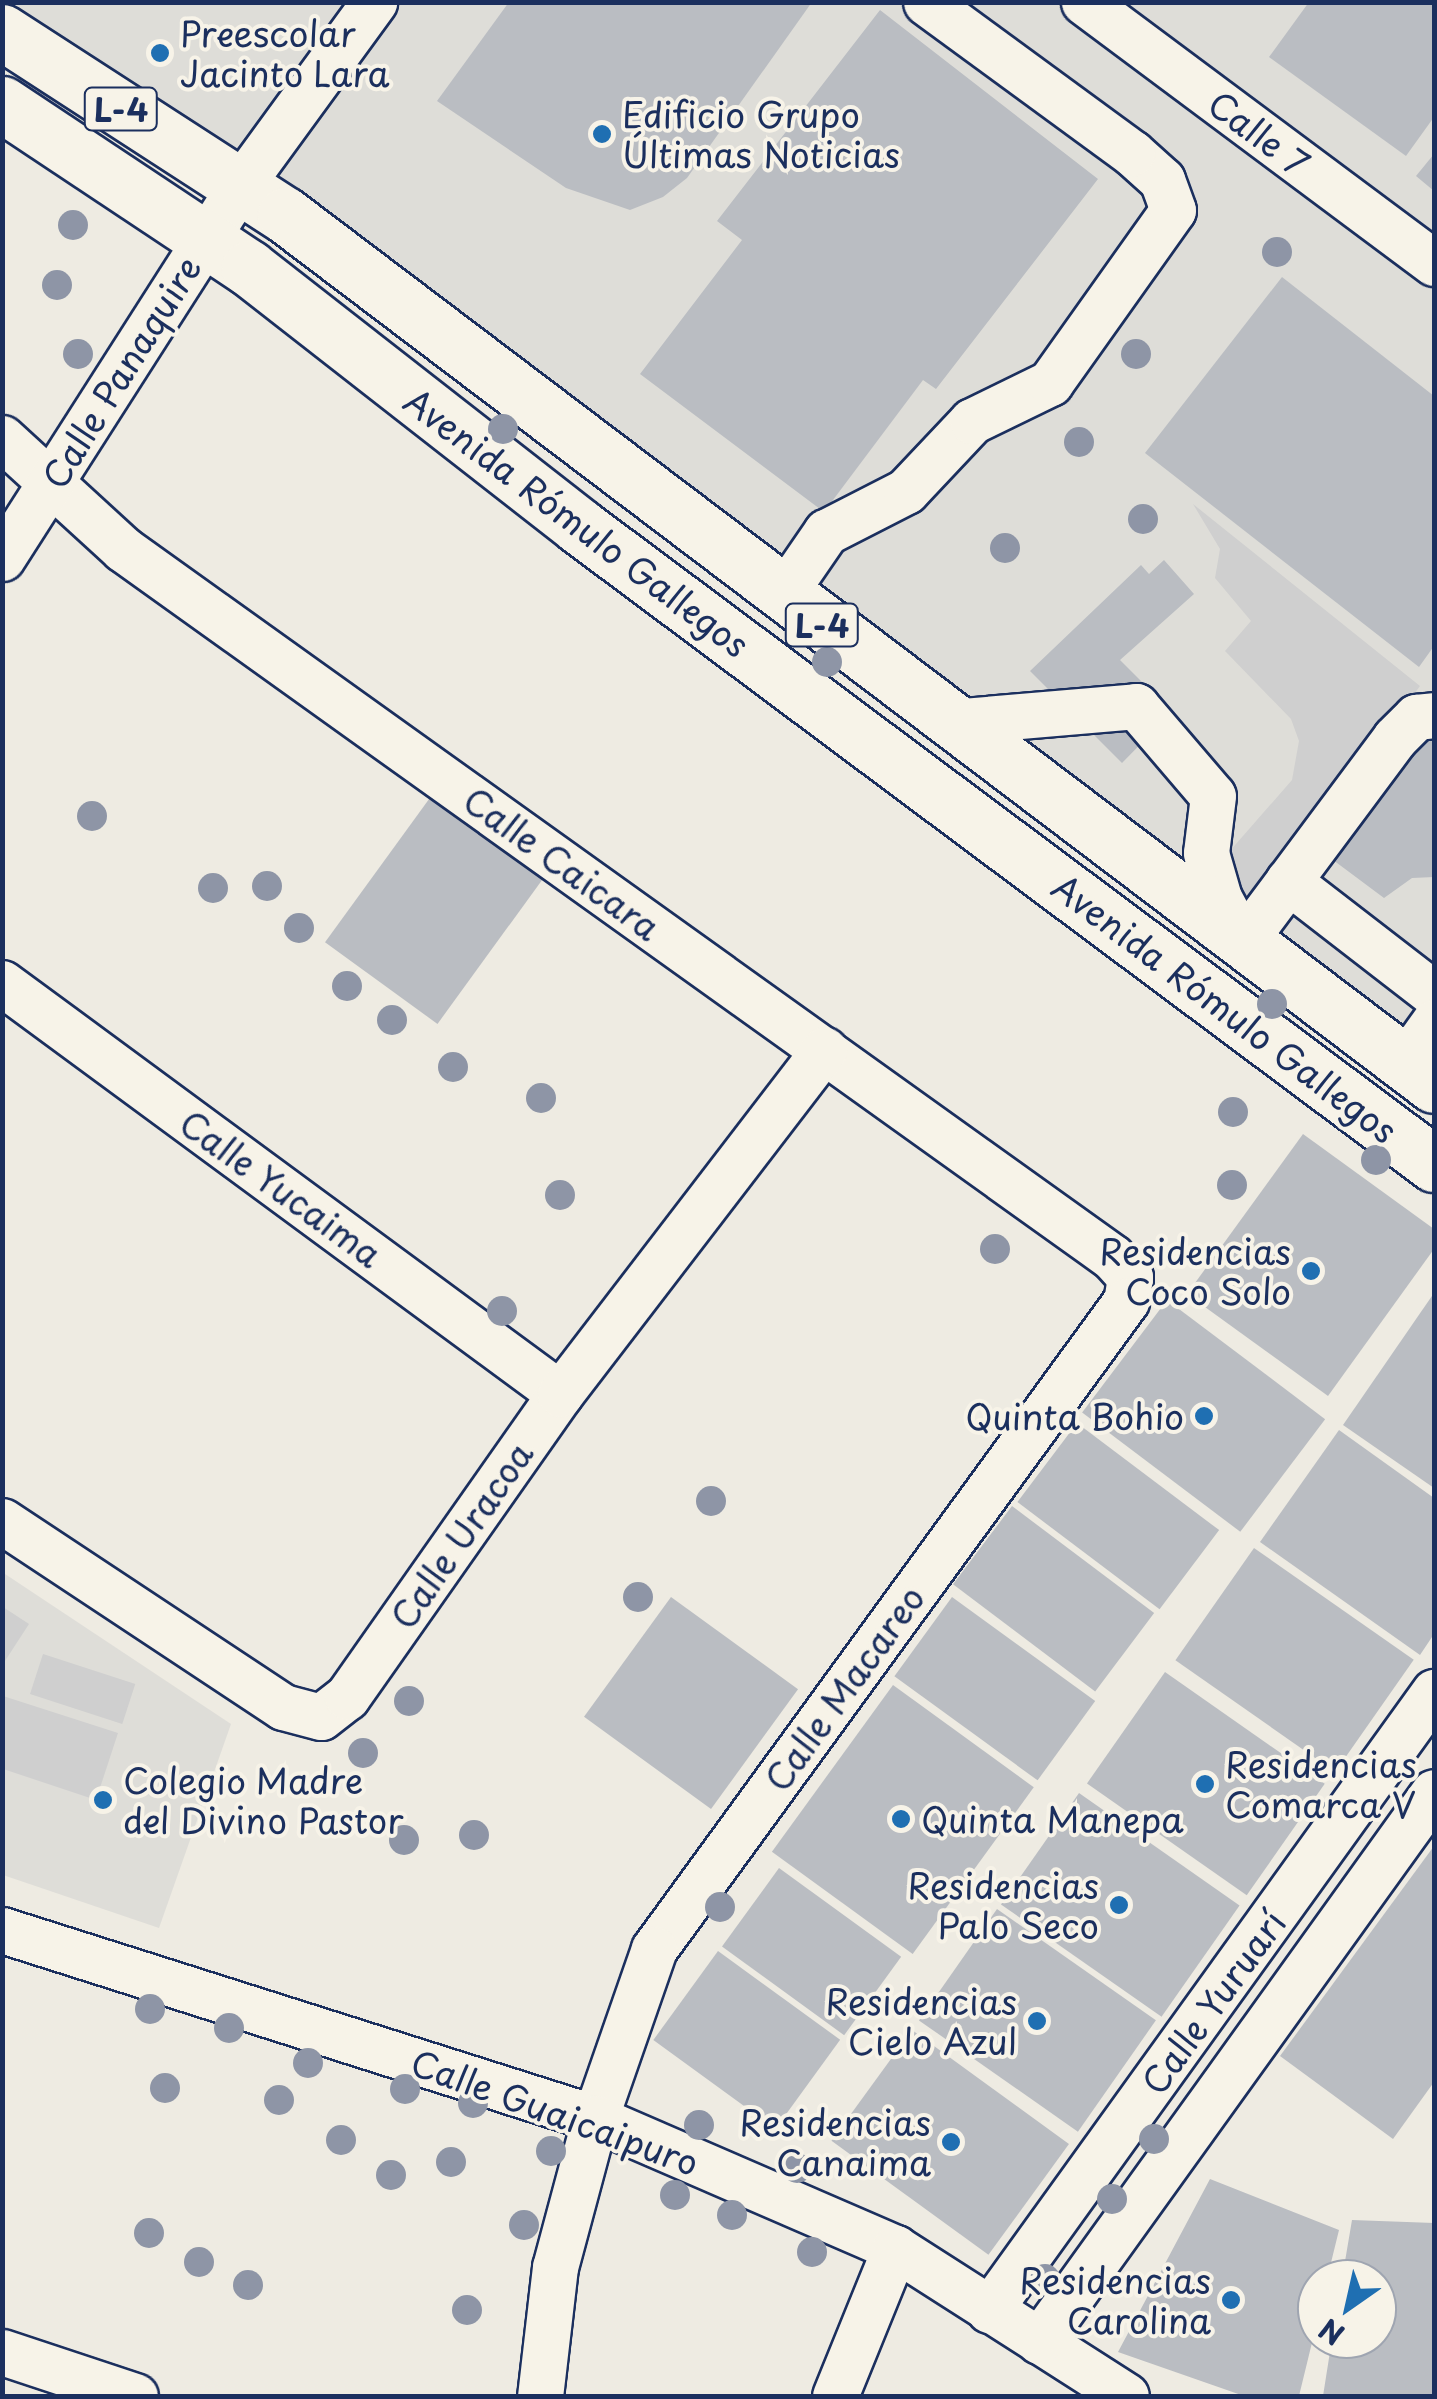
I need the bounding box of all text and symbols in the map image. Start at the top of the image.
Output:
place label: Preescolar Jacinto Lara [180,12,390,94]
marker: Preescolar Jacinto Lara [149,42,171,64]
street label: Calle 7 [1200,81,1318,185]
road number: L-4 [84,82,158,136]
place label: Edificio Grupo Últimas Noticias [622,93,899,175]
marker: Edificio Grupo Últimas Noticias [591,123,613,145]
street label: Calle Panaquire [33,248,209,496]
street label: Avenida Rómulo Gallegos [395,378,759,666]
road number: L-4 [784,598,860,652]
street label: Calle Caicara [455,777,669,949]
street label: Avenida Rómulo Gallegos [1043,864,1407,1152]
street label: Calle Yucaima [171,1100,391,1276]
place label: Residencias Coco Solo [1099,1230,1291,1312]
marker: Residencias Coco Solo [1300,1260,1322,1282]
place label: Quinta Bohio [966,1395,1184,1437]
marker: Quinta Bohio [1193,1405,1215,1427]
street label: Calle Uracoa [381,1433,541,1637]
street label: Calle Macareo [755,1577,933,1799]
place label: Residencias Comarca V [1225,1743,1417,1825]
place label: Colegio Madre del Divino Pastor [123,1759,405,1841]
marker: Residencias Comarca V [1194,1773,1216,1795]
marker: Colegio Madre del Divino Pastor [92,1789,114,1811]
place label: Quinta Manepa [921,1798,1184,1840]
marker: Quinta Manepa [890,1808,912,1830]
place label: Residencias Palo Seco [907,1864,1099,1946]
marker: Residencias Palo Seco [1108,1894,1130,1916]
street label: Calle Yuruarí [1131,1900,1295,2104]
place label: Residencias Cielo Azul [825,1980,1017,2062]
marker: Residencias Cielo Azul [1026,2010,1048,2032]
street label: Calle Guaicaipuro [405,2040,705,2184]
place label: Residencias Canaima [739,2101,931,2183]
marker: Residencias Canaima [940,2131,962,2153]
place label: Residencias Carolina [1019,2259,1211,2341]
north arrow [1297,2259,1397,2359]
marker: Residencias Carolina [1220,2289,1242,2311]
text: N [1310,2309,1352,2357]

